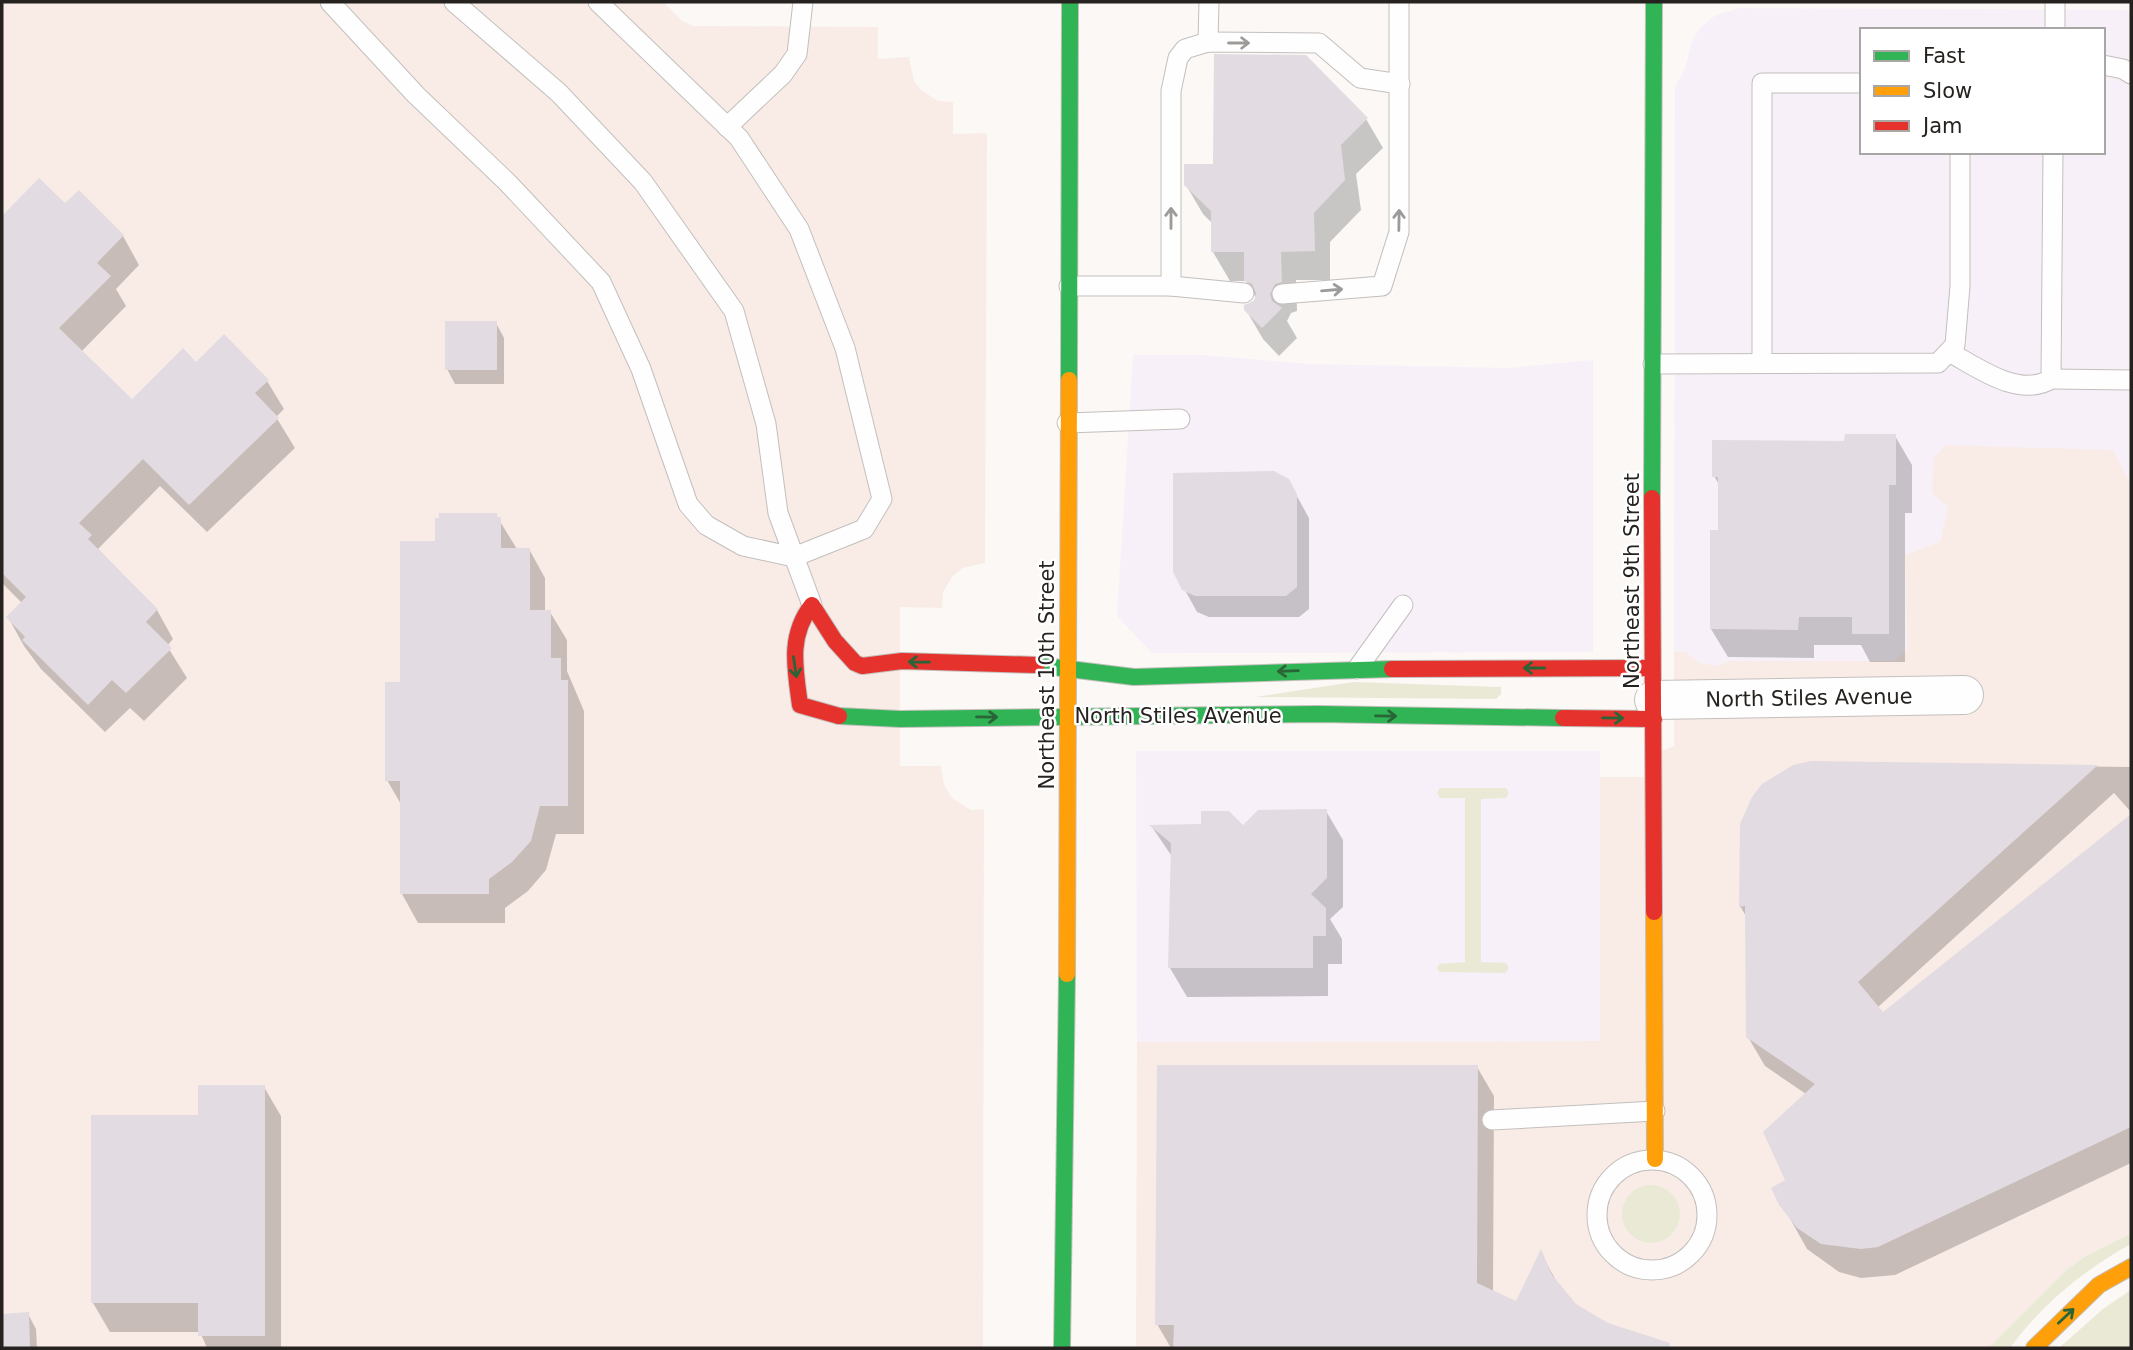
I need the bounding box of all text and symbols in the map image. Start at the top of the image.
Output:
legend [1860,28,2105,154]
one-way arrow [1227,36,1250,50]
text: Fast [1923,44,1965,68]
text: Slow [1923,79,1972,103]
text: Jam [1921,114,1963,138]
one-way arrow [1164,207,1178,230]
one-way arrow [1392,209,1406,232]
one-way arrow [1320,283,1343,296]
street label: Northeast 9th Street [1620,473,1644,689]
street label: Northeast 10th Street [1035,560,1059,790]
one-way arrow [789,655,802,678]
one-way arrow [908,655,931,669]
one-way arrow [1523,661,1546,675]
one-way arrow [1277,665,1300,678]
street label: North Stiles Avenue [1705,684,1913,712]
street label: North Stiles Avenue [1074,704,1282,728]
one-way arrow [1374,709,1397,722]
one-way arrow [975,711,998,724]
one-way arrow [1602,711,1625,725]
one-way arrow [2057,1308,2075,1324]

